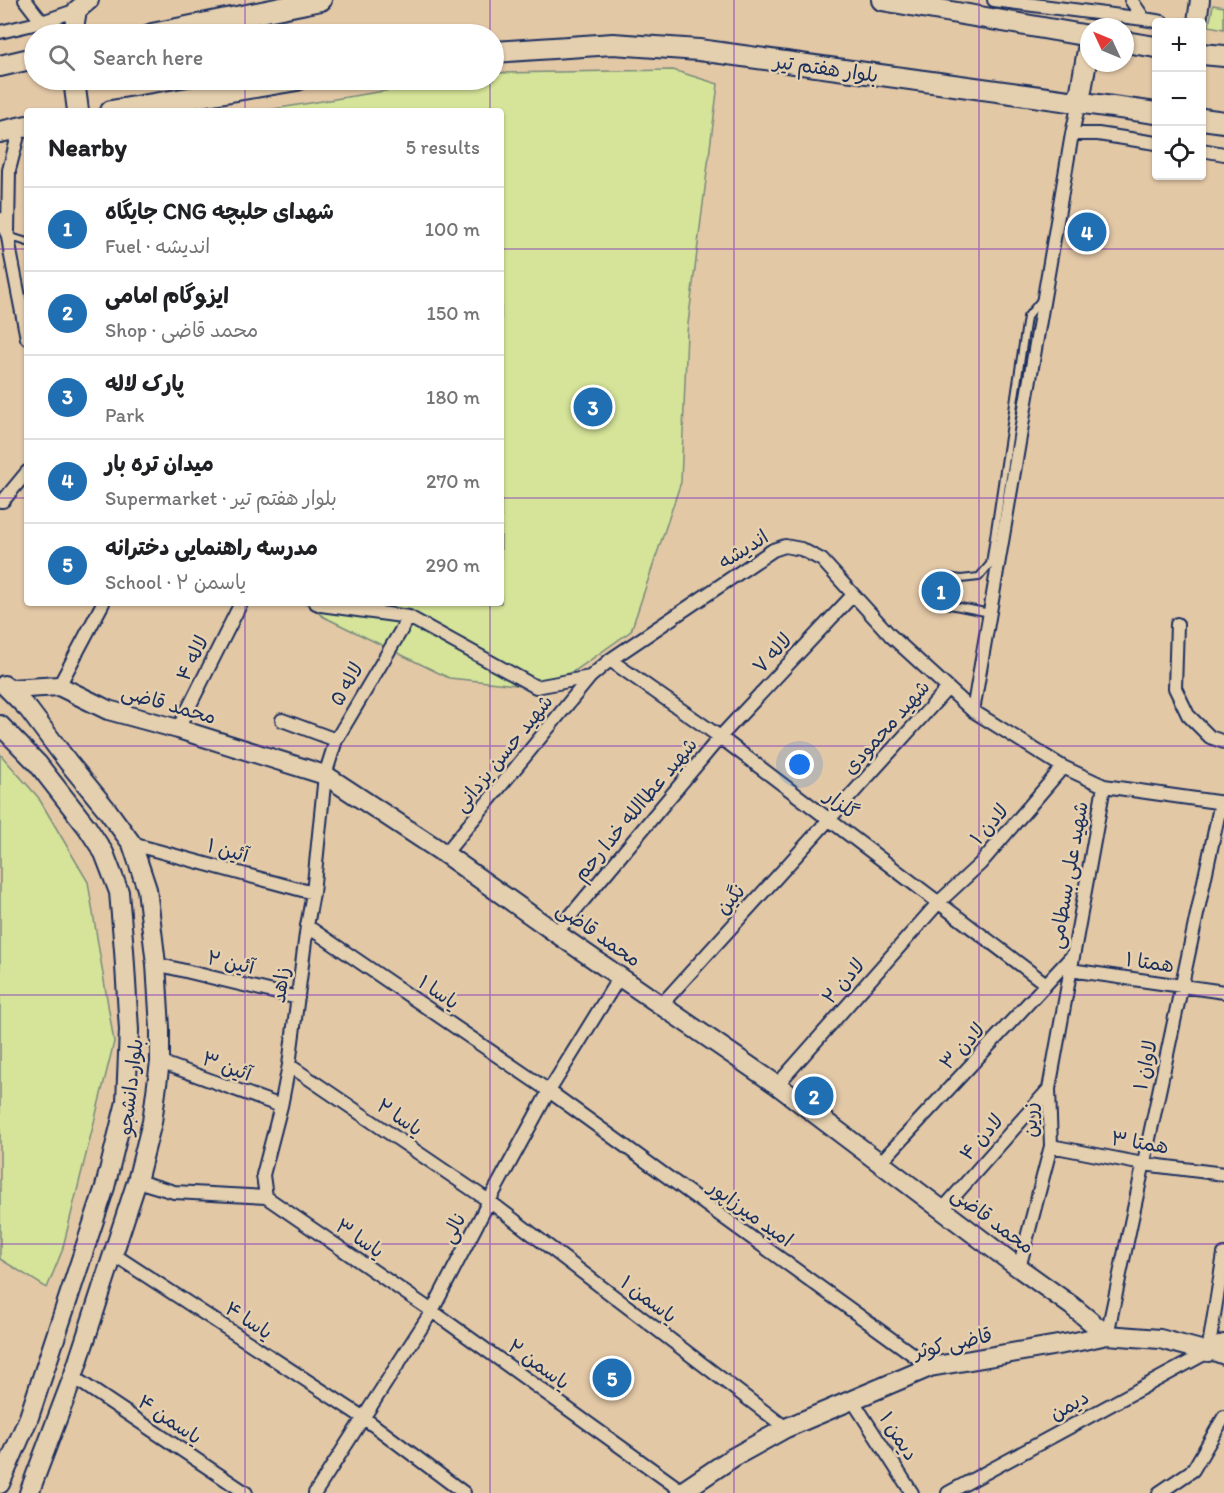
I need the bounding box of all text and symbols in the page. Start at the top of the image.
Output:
north arrow [1080,18,1134,72]
map controls [1152,18,1206,180]
button: + [1152,18,1206,72]
search box [24,24,504,90]
icon: search [45,41,78,74]
text: Search here [93,44,203,71]
street label: بلوار هفتم تیر [770,48,880,90]
button: − [1152,72,1206,126]
button: locate [1152,126,1206,180]
text: Nearby [48,131,127,163]
text: 5 results [406,135,480,159]
text: جایگاه CNG شهدای حلبچه [105,198,334,225]
pin: 4 [1068,210,1106,254]
text: 1 [63,217,72,241]
text: 100 m [425,217,480,241]
text: Fuel · اندیشه [105,234,210,258]
text: ایزوگام امامی [105,282,229,309]
text: 2 [62,301,73,325]
text: 150 m [427,301,480,325]
text: Shop · محمد قاضی [105,318,258,342]
text: پارک لاله [105,370,184,397]
pin: 3 [574,384,612,430]
text: 3 [62,385,73,409]
text: 180 m [426,385,480,409]
text: Park [105,403,144,427]
text: میدان تره بار [105,450,214,477]
text: 4 [61,469,74,493]
text: 270 m [426,469,480,493]
text: Supermarket · بلوار هفتم تیر [105,486,337,510]
street label: اندیشه [713,524,773,574]
text: مدرسه راهنمایی دخترانه [105,534,318,561]
text: 5 [62,553,73,577]
text: 290 m [425,553,480,577]
pin: 1 [922,568,960,614]
text: School · یاسمن ۲ [105,570,246,594]
street label: لاله ۷ [747,628,797,678]
street label: لاله ۴ [171,631,213,685]
street label: لاله ۵ [324,658,368,710]
street label: شهید محمودی [837,675,935,779]
street label: محمد قاضی [119,679,219,730]
street label: شهید حسن یزدانی [448,689,558,817]
street label: شهید عطاالله خدا رحم [568,732,704,888]
your location [785,750,814,779]
street label: گلزار [819,782,864,824]
street label: لادن ۱ [965,799,1013,849]
street label: شهید علی بسطامی [1043,799,1094,951]
street label: آئین ۱ [205,833,252,867]
street label: نگین [710,879,750,919]
street label: محمد قاضی [552,896,646,973]
street label: آئین ۲ [205,945,258,979]
street label: همتا ۱ [1124,947,1176,977]
street label: لادن ۲ [817,953,869,1009]
street label: زاهد [266,966,294,1004]
street label: یاسا ۱ [414,970,464,1014]
street label: لادن ۳ [934,1018,990,1074]
street label: بلوار دانشجو [112,1037,149,1138]
street label: لاوان ۱ [1128,1038,1162,1092]
street label: آئین ۳ [199,1046,256,1086]
pin: 2 [794,1074,834,1118]
street label: یاسا ۲ [372,1093,428,1141]
street label: زرین [1018,1102,1042,1138]
street label: لادن ۴ [954,1109,1008,1165]
street label: همتا ۳ [1109,1126,1171,1158]
street label: امید میرزاپور [701,1173,798,1253]
street label: محمد قاضی [946,1181,1039,1260]
street label: نالی [435,1209,472,1248]
street label: یاسا ۳ [331,1213,389,1263]
street label: یاسمن ۱ [616,1270,682,1328]
street label: یاسا ۴ [221,1296,277,1344]
street label: قاضی کوثر [910,1322,995,1365]
street label: یاسمن ۲ [503,1334,575,1394]
pin: 5 [592,1356,632,1400]
street label: دیمن [1045,1385,1093,1425]
street label: یاسمن ۴ [133,1389,207,1449]
street label: دیمن ۱ [874,1407,924,1465]

